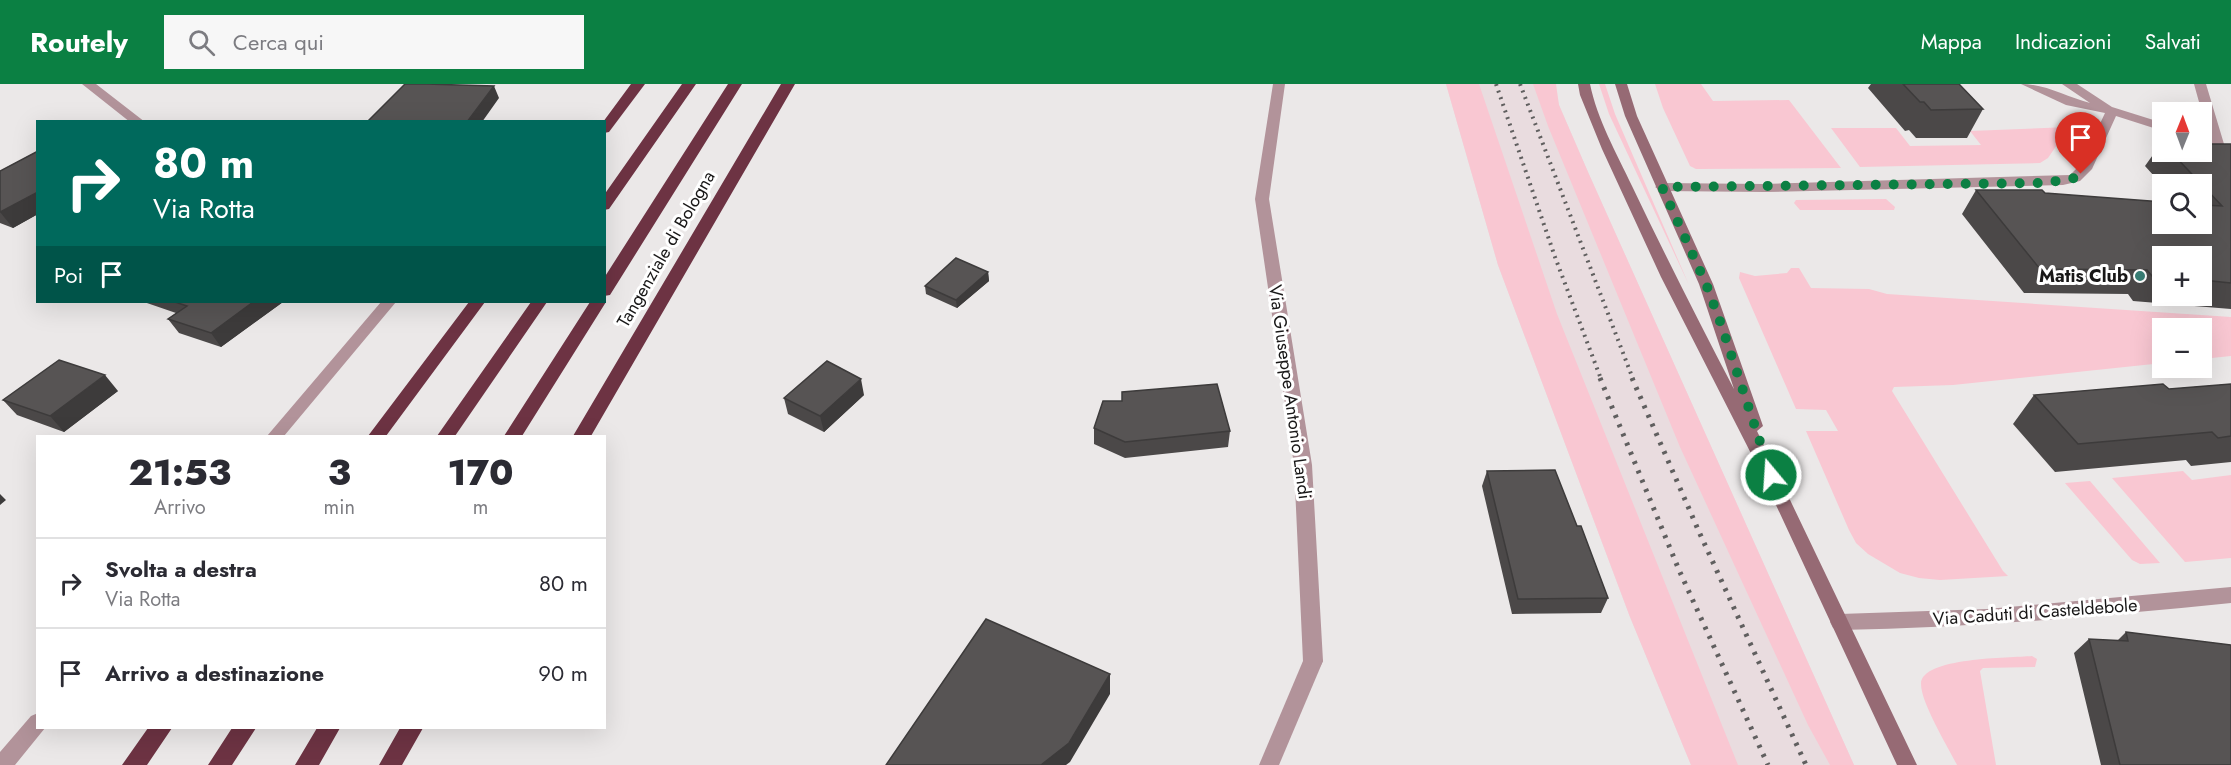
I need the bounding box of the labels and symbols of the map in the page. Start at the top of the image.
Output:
north arrow [2152,102,2212,162]
pin [2055,112,2106,174]
street label: Tangenziale di Bologna [611,166,721,332]
place label: Matis Club [2039,263,2128,289]
marker: Matis Club [2133,269,2147,283]
street label: Via Giuseppe Antonio Landi [1262,283,1318,501]
position arrow [1739,443,1803,507]
street label: Via Caduti di Casteldebole [1932,592,2138,632]

